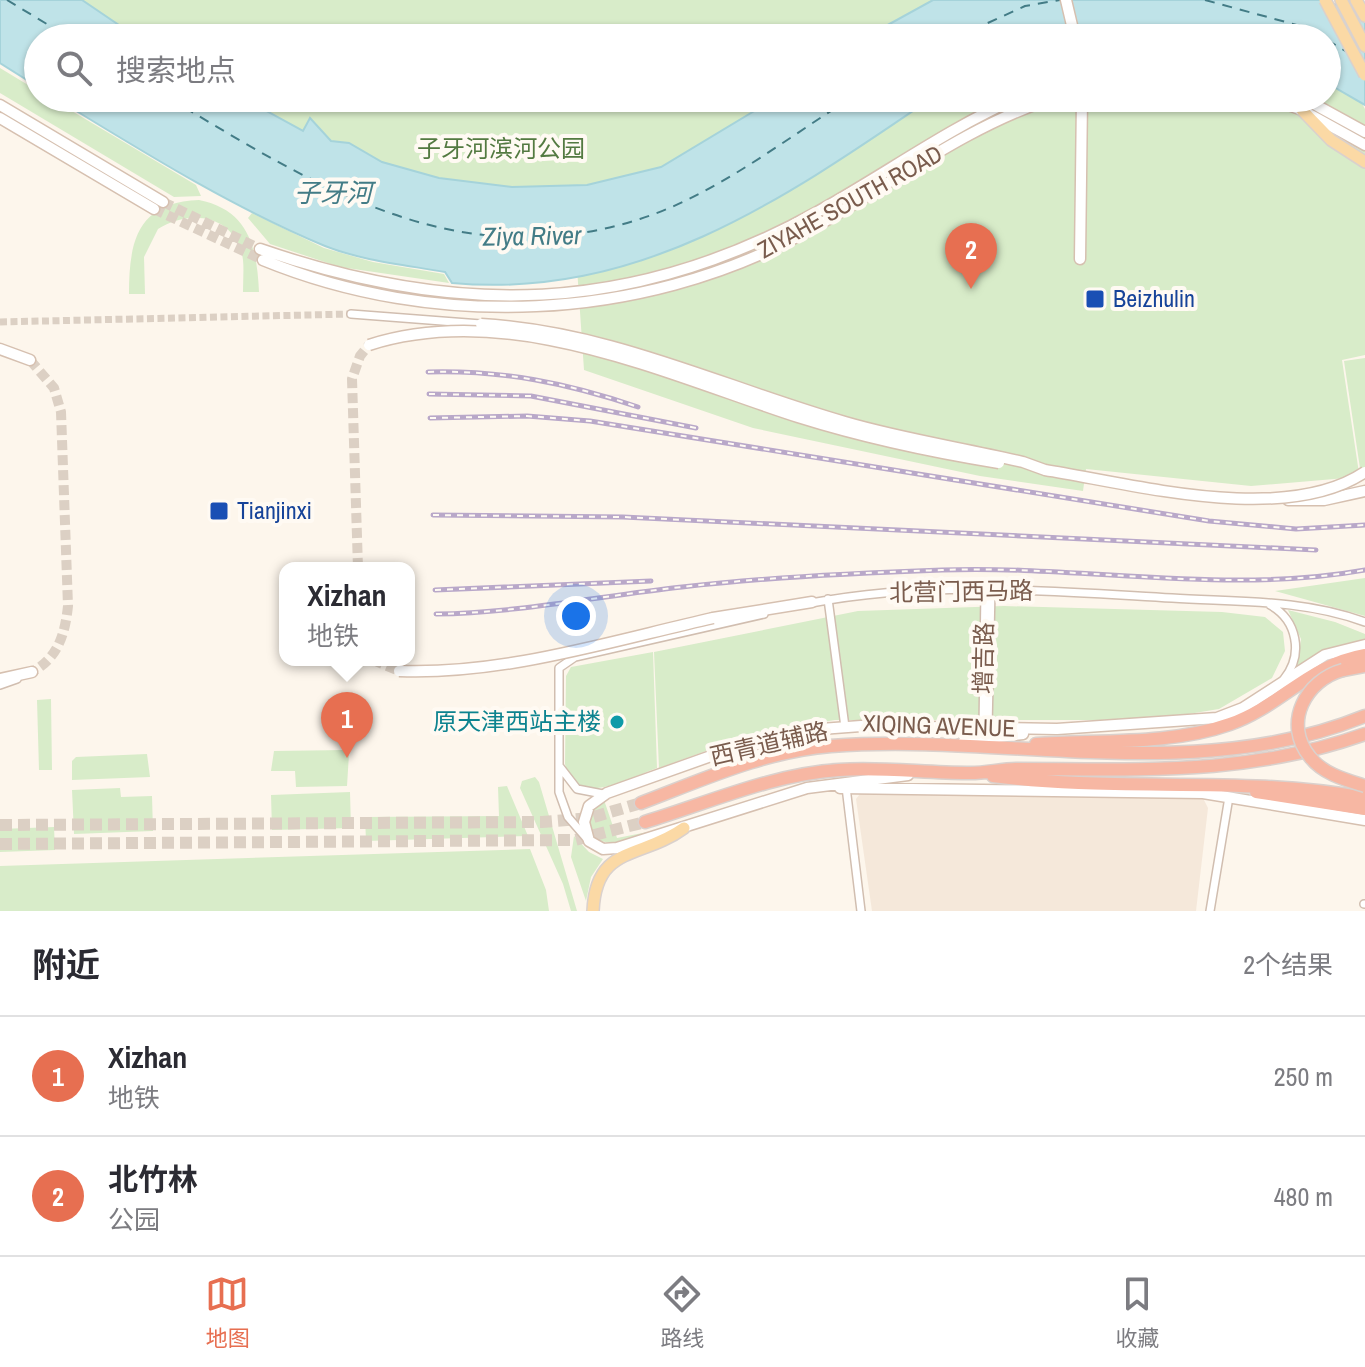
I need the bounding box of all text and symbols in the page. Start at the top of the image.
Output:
search box [24,24,1341,112]
icon: search [52,46,96,90]
text: 搜索地点 [116,50,236,90]
park label: 子牙河滨河公园 [417,132,585,164]
street label: ZIYAHE SOUTH ROAD [752,137,948,265]
water label: 子牙河 [294,175,377,210]
water label: Ziya River [482,217,582,254]
pin: 2 [945,223,997,289]
place label: Beizhulin [1113,282,1195,314]
marker: Beizhulin [1084,288,1106,310]
place label: Tianjinxi [237,494,312,526]
marker: Tianjinxi [208,500,230,522]
popup [279,562,415,666]
street label: 北营门西马路 [889,574,1033,608]
text: Xizhan [307,575,387,615]
your location [556,596,596,636]
text: 地铁 [307,618,359,653]
street label: 增吉路 [966,622,1000,694]
pin: 1 [321,692,373,758]
place label: 原天津西站主楼 [433,705,601,737]
street label: XIQING AVENUE [862,706,1016,744]
marker: 原天津西站主楼 [608,713,626,731]
street label: 西青道辅路 [707,714,831,772]
text: 附近 [32,942,100,988]
text: 2个结果 [1243,947,1333,982]
text: Xizhan [108,1037,187,1077]
text: 1 [52,1059,64,1094]
text: 250 m [1274,1059,1333,1094]
text: 地铁 [108,1080,160,1115]
text: 北竹林 [108,1159,198,1199]
text: 2 [52,1179,64,1214]
text: 480 m [1274,1179,1333,1214]
text: 公园 [108,1202,160,1237]
tab: 地图 [205,1272,250,1353]
tab: 路线 [660,1272,705,1353]
tab: 收藏 [1115,1272,1160,1353]

